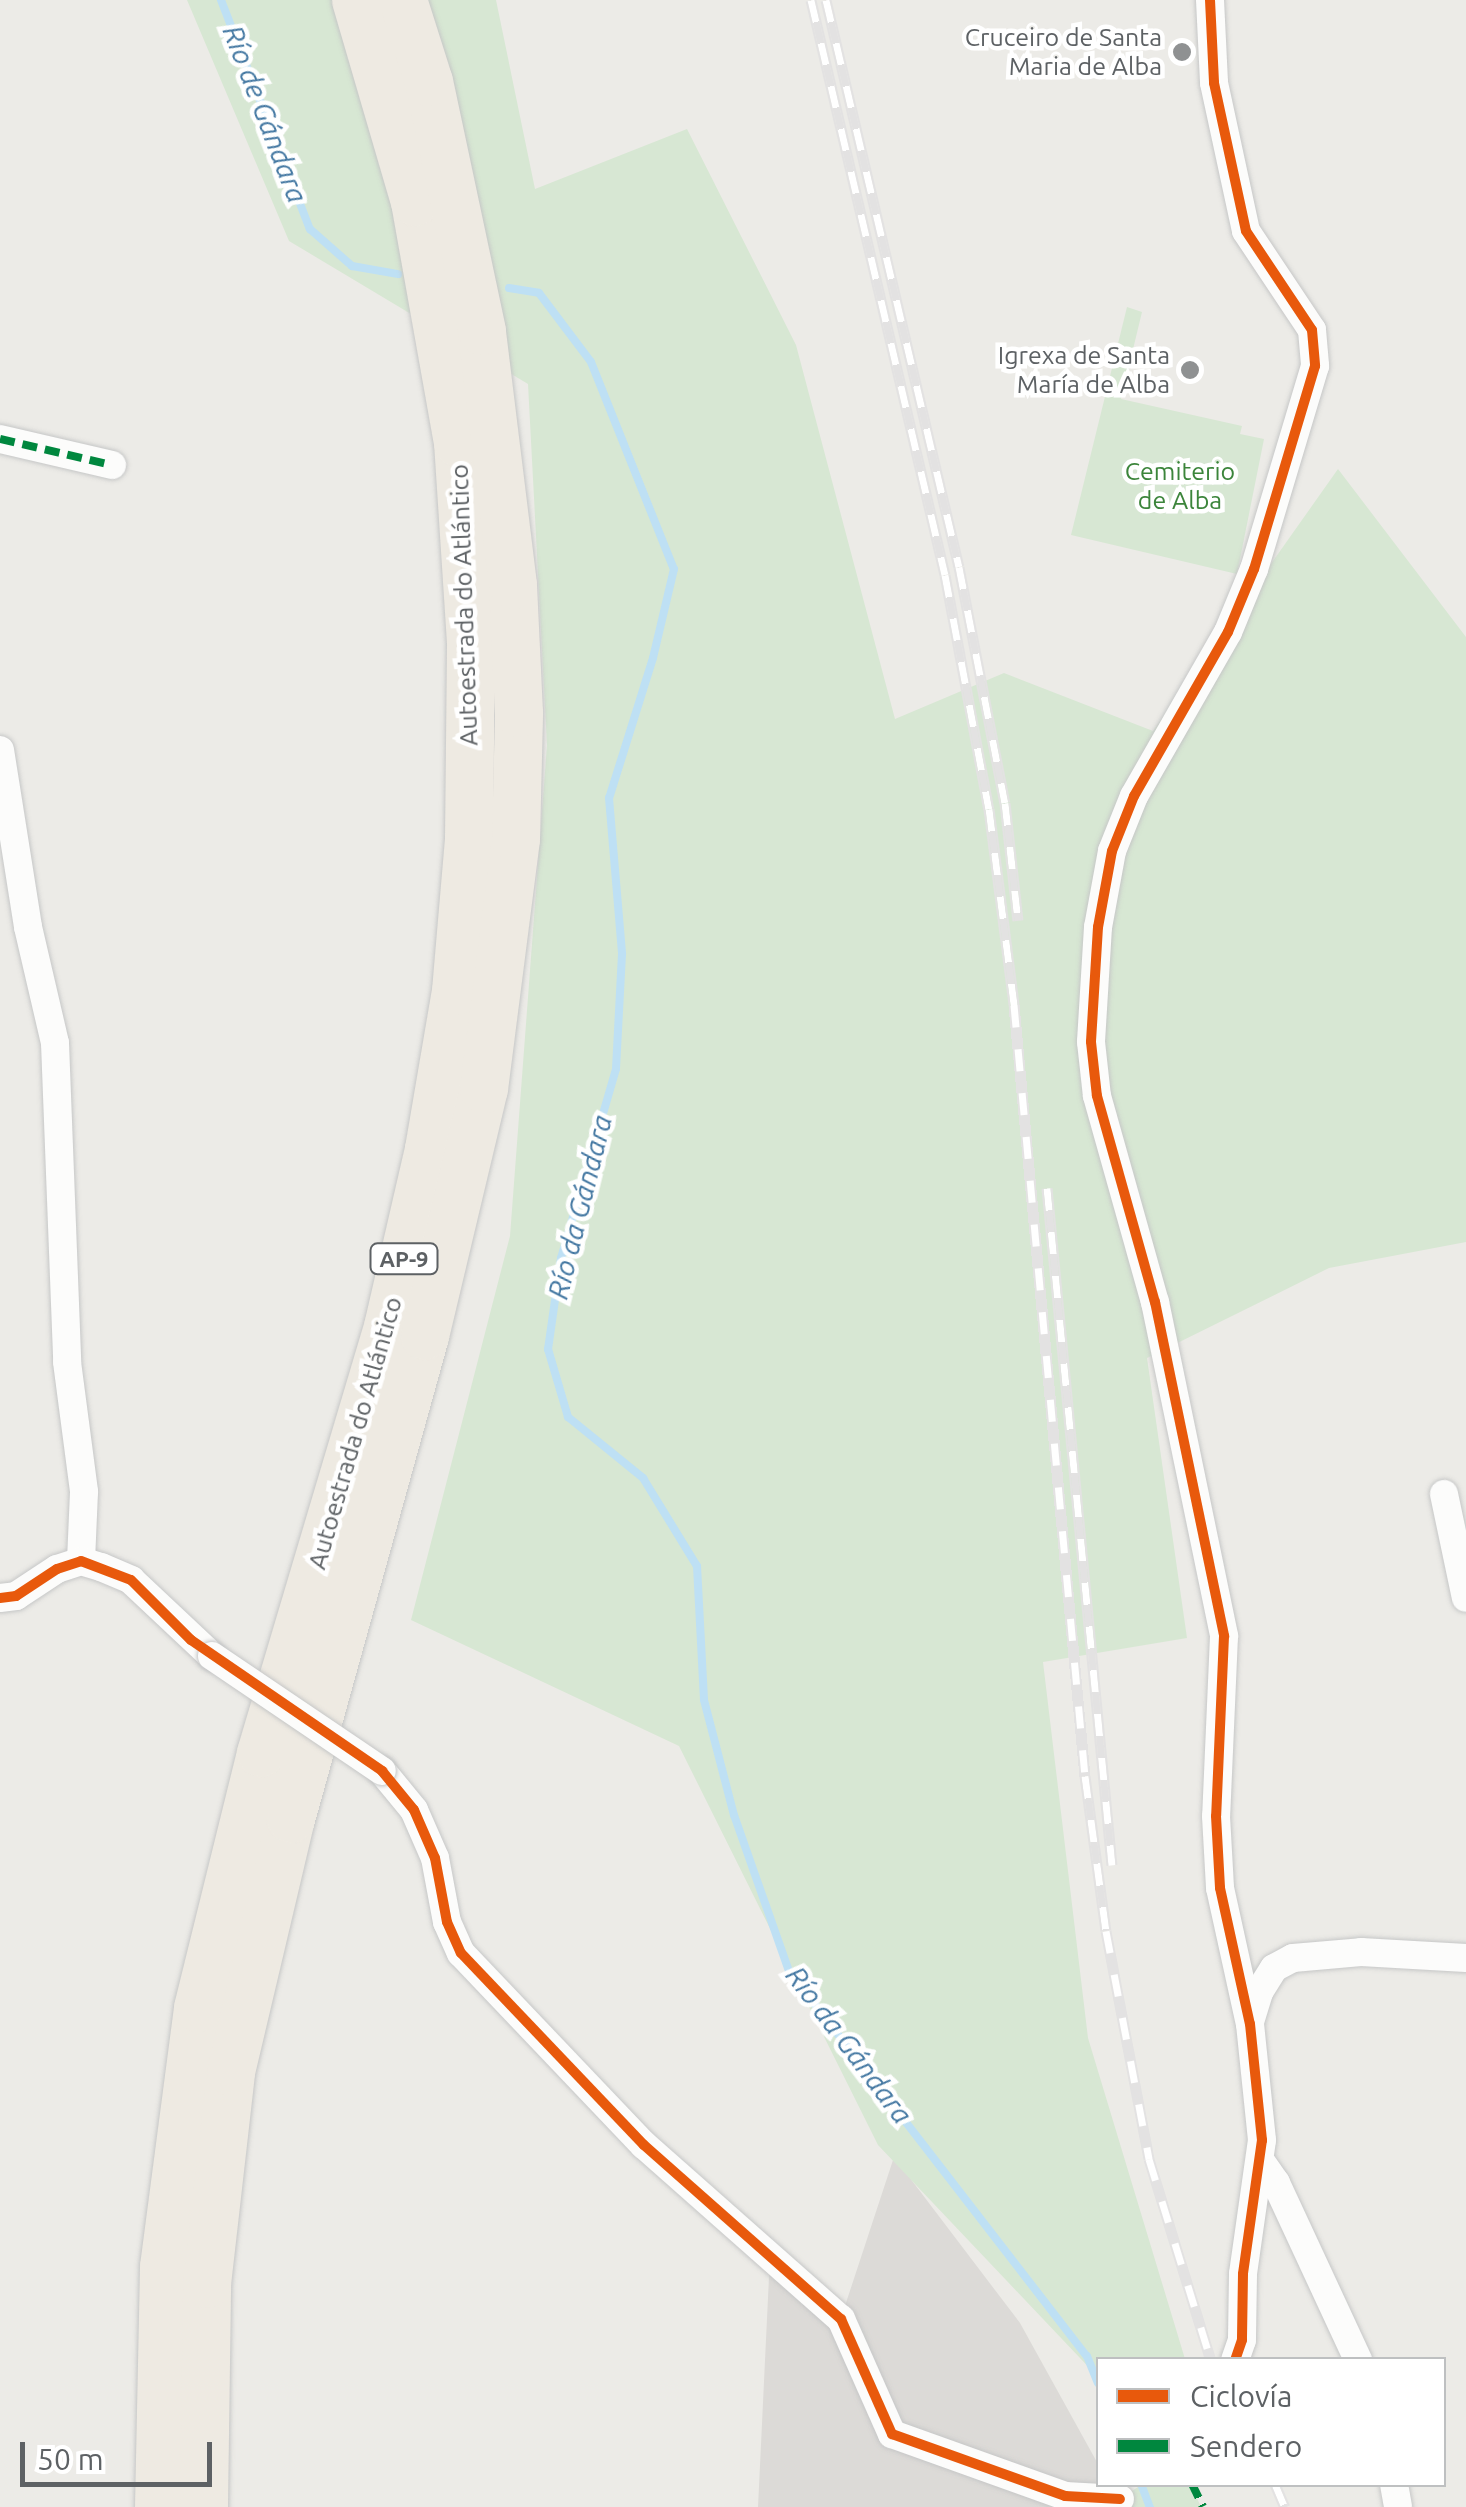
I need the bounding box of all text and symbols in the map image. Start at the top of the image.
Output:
water label: Río de Gándara [216,21,314,207]
place label: Cruceiro de Santa Maria de Alba [965,23,1162,82]
marker: Cruceiro de Santa Maria de Alba [1171,41,1193,63]
place label: Igrexa de Santa María de Alba [998,341,1170,400]
marker: Igrexa de Santa María de Alba [1179,359,1201,381]
park label: Cemiterio de Alba [1125,457,1235,516]
street label: Autoestrada do Atlántico [444,464,484,746]
water label: Río da Gándara [541,1112,619,1302]
road number: AP-9 [369,1242,439,1276]
street label: Autoestrada do Atlántico [302,1293,408,1573]
water label: Río da Gándara [779,1960,919,2130]
legend [1096,2357,1446,2487]
text: Ciclovía [1190,2379,1292,2413]
scale bar [25,2422,218,2484]
text: Sendero [1190,2429,1302,2463]
text: 50 m [37,2442,104,2476]

